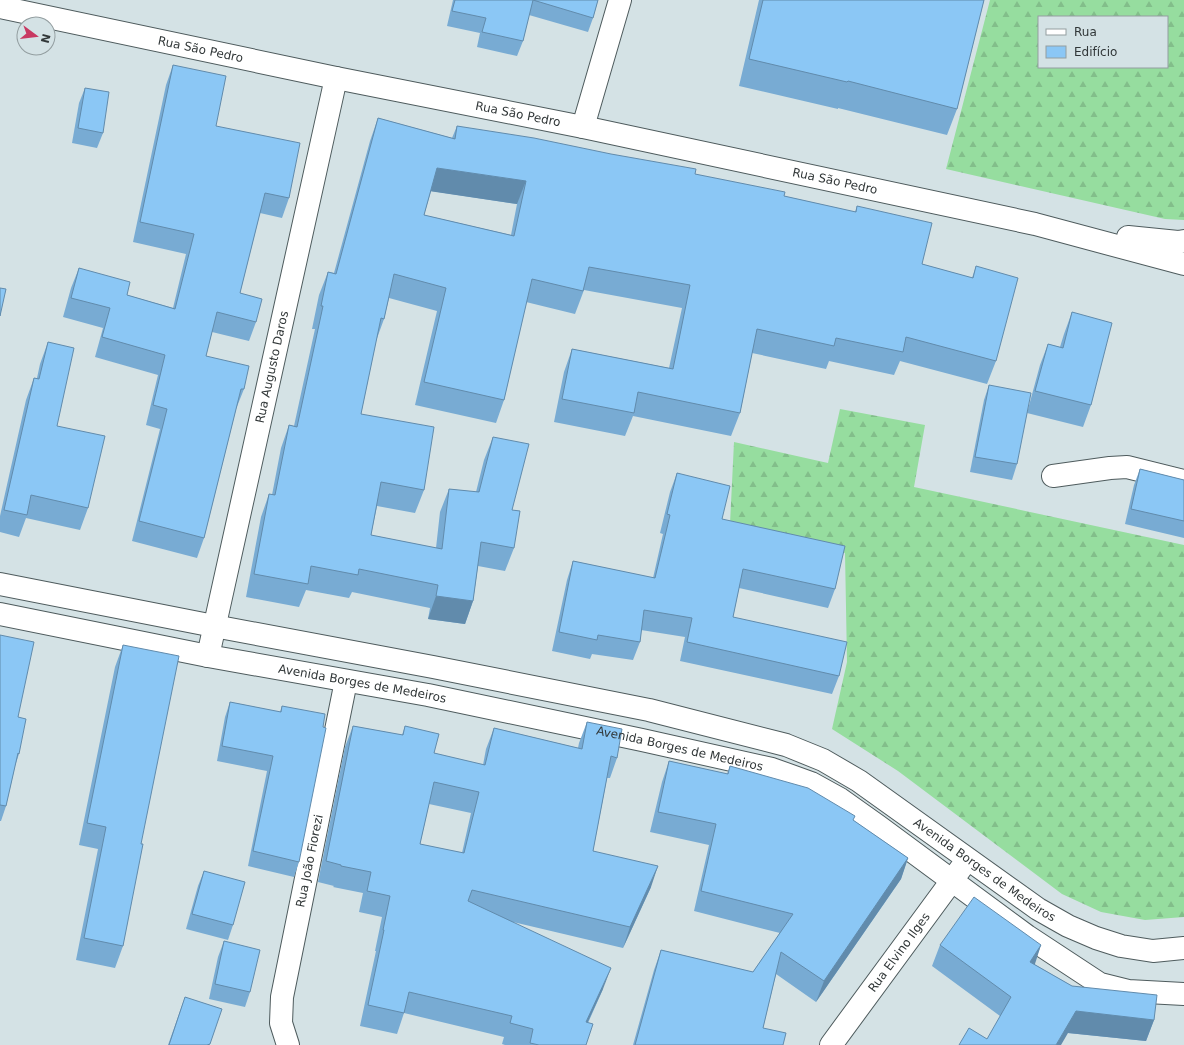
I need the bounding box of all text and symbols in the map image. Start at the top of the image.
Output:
north arrow [16,16,56,56]
legend [1038,16,1168,68]
text: Rua [1074,25,1097,39]
text: N [38,32,53,45]
street label: Rua São Pedro [157,34,244,65]
text: Edifício [1074,45,1117,59]
street label: Rua São Pedro [474,99,562,129]
street label: Rua São Pedro [791,165,879,197]
street label: Rua Augusto Daros [253,309,291,425]
street label: Avenida Borges de Medeiros [277,662,448,706]
street label: Avenida Borges de Medeiros [595,724,764,774]
street label: Rua João Fiorezi [293,813,326,909]
street label: Avenida Borges de Medeiros [911,815,1058,924]
street label: Rua Elvino Ilges [865,910,933,995]

